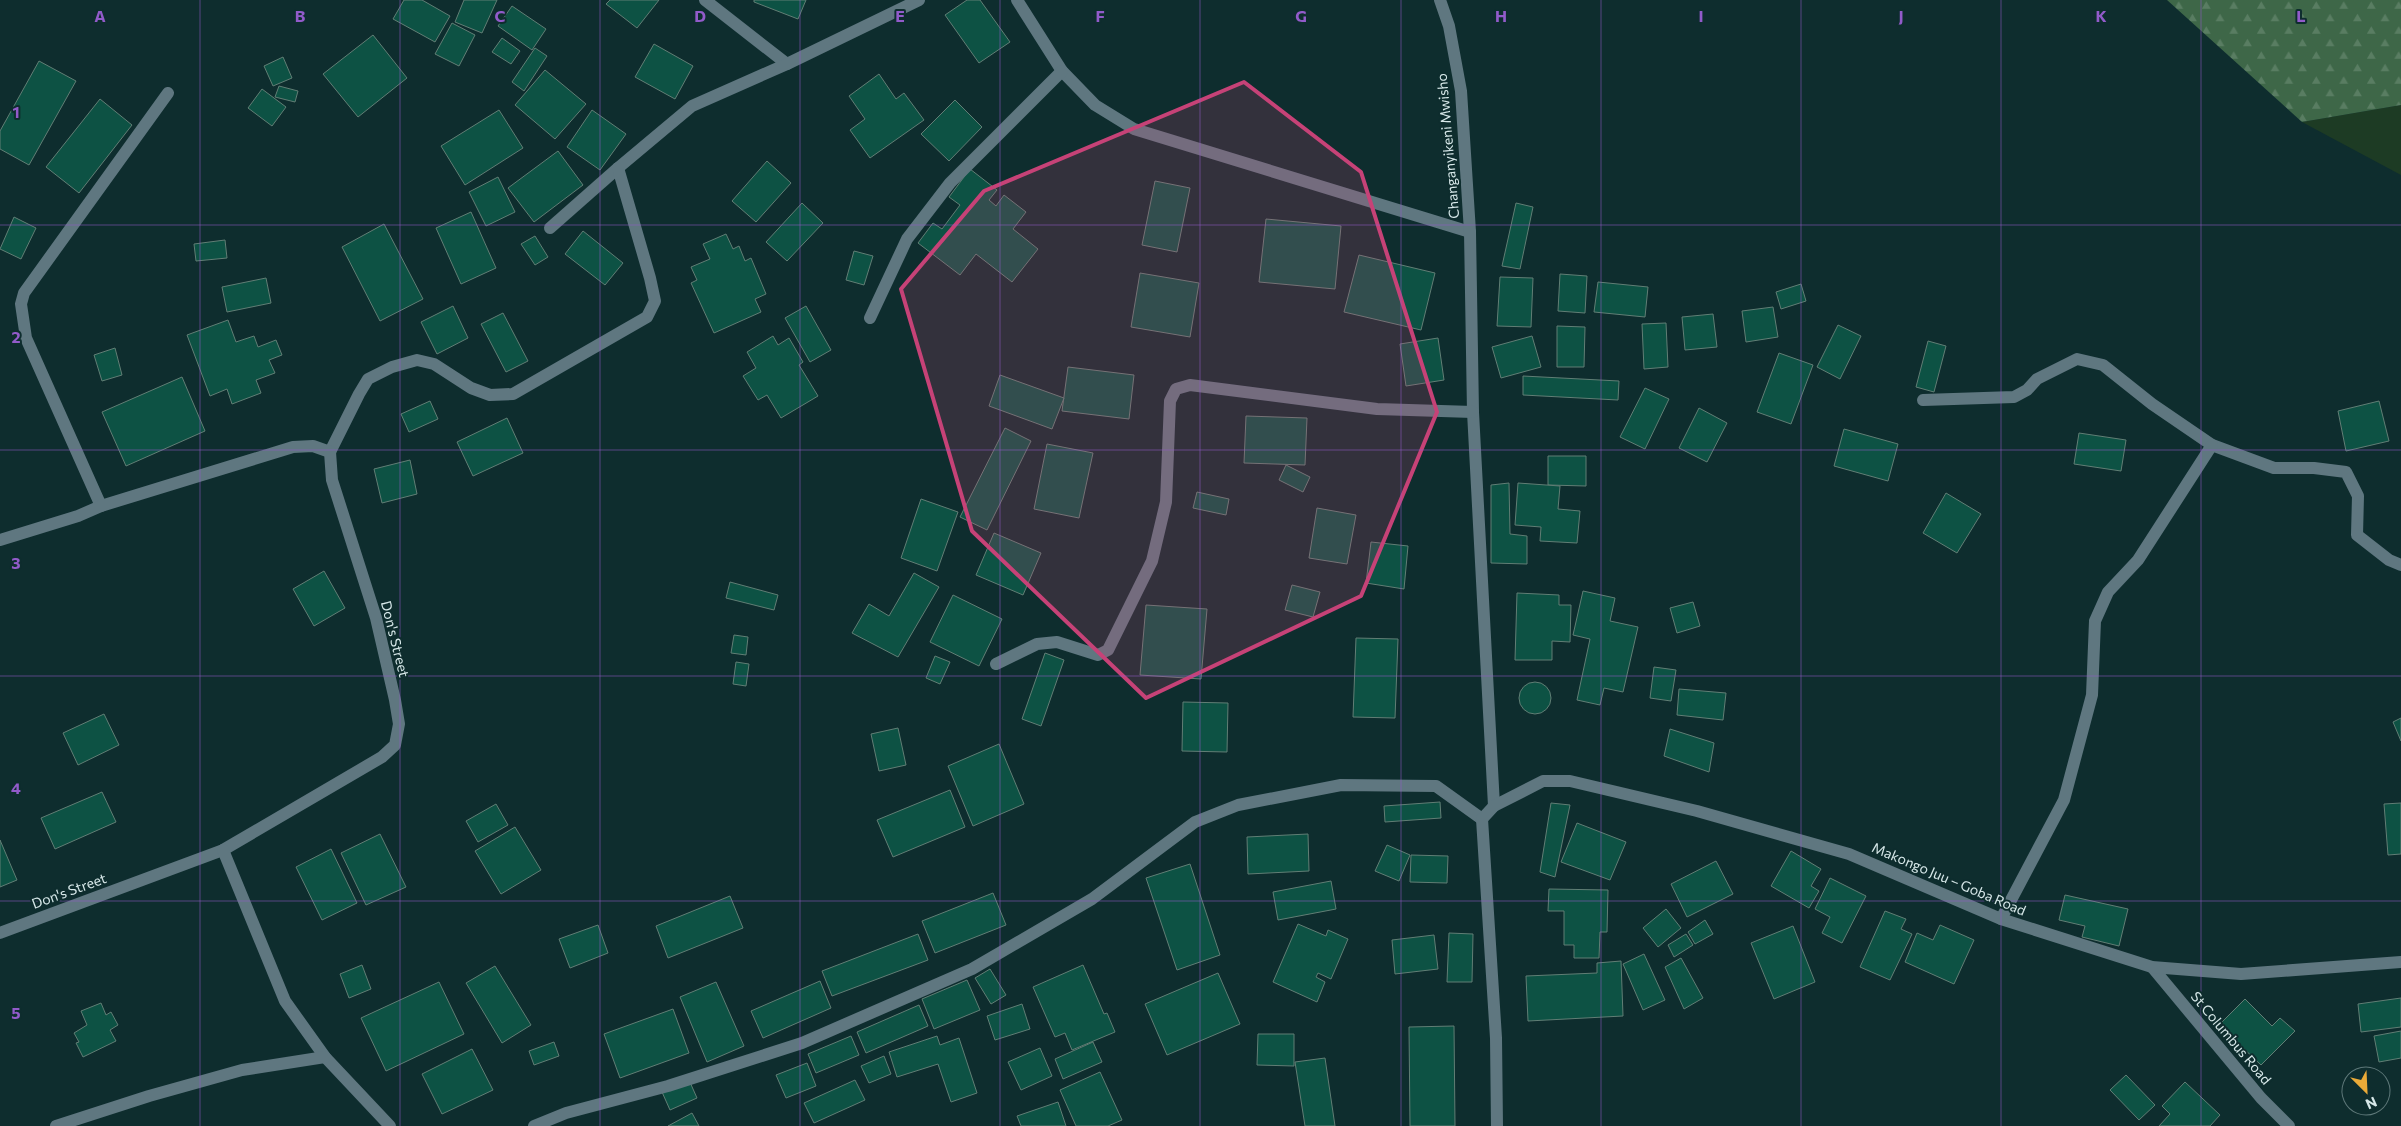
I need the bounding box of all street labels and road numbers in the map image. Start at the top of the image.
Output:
street label: Changanyikeni Mwisho [1433,73,1462,219]
street label: Don's Street [378,599,413,679]
street label: Makongo Juu – Goba Road [1870,838,2029,919]
street label: Don's Street [29,869,109,912]
street label: St Columbus Road [2188,988,2275,1088]

